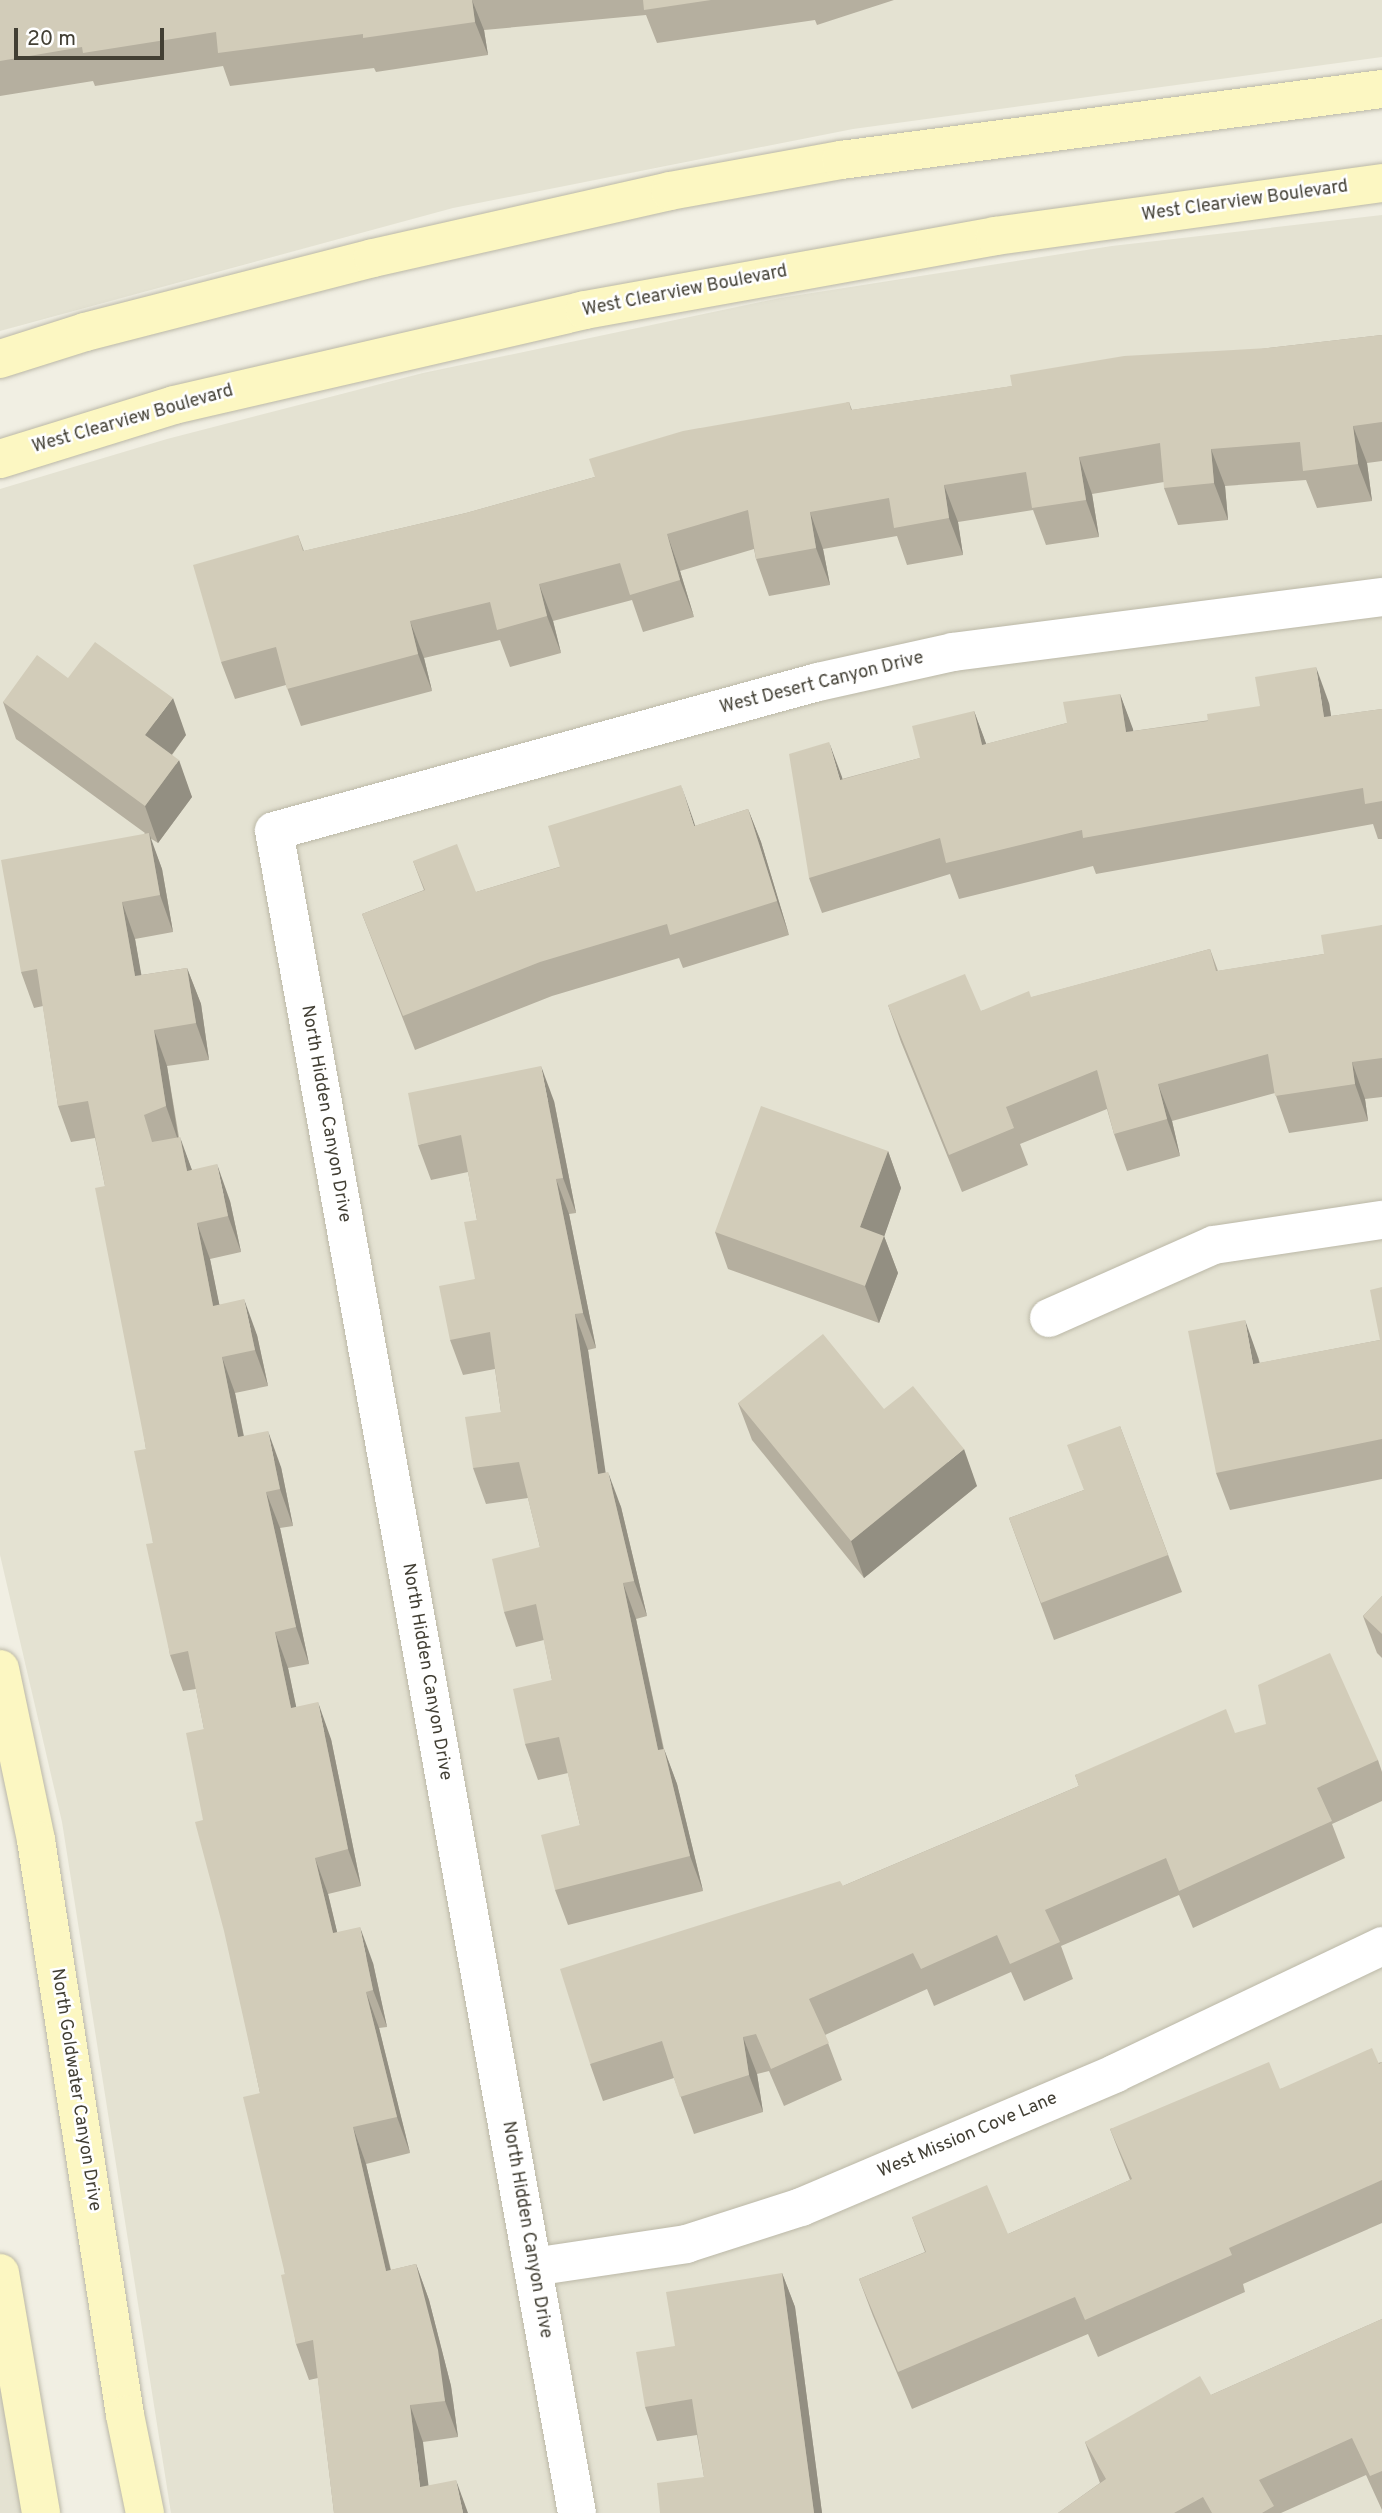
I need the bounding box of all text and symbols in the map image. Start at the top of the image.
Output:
scale bar [18,14,168,58]
text: 20 m [27,26,76,53]
street label: West Clearview Boulevard [1140,177,1350,227]
street label: West Clearview Boulevard [581,262,789,322]
street label: West Clearview Boulevard [30,381,236,459]
street label: West Desert Canyon Drive [718,648,926,720]
street label: North Hidden Canyon Drive [295,1004,355,1224]
street label: North Hidden Canyon Drive [396,1562,456,1782]
street label: North Goldwater Canyon Drive [45,1967,105,2213]
street label: West Mission Cove Lane [875,2088,1061,2184]
street label: North Hidden Canyon Drive [496,2120,556,2340]

